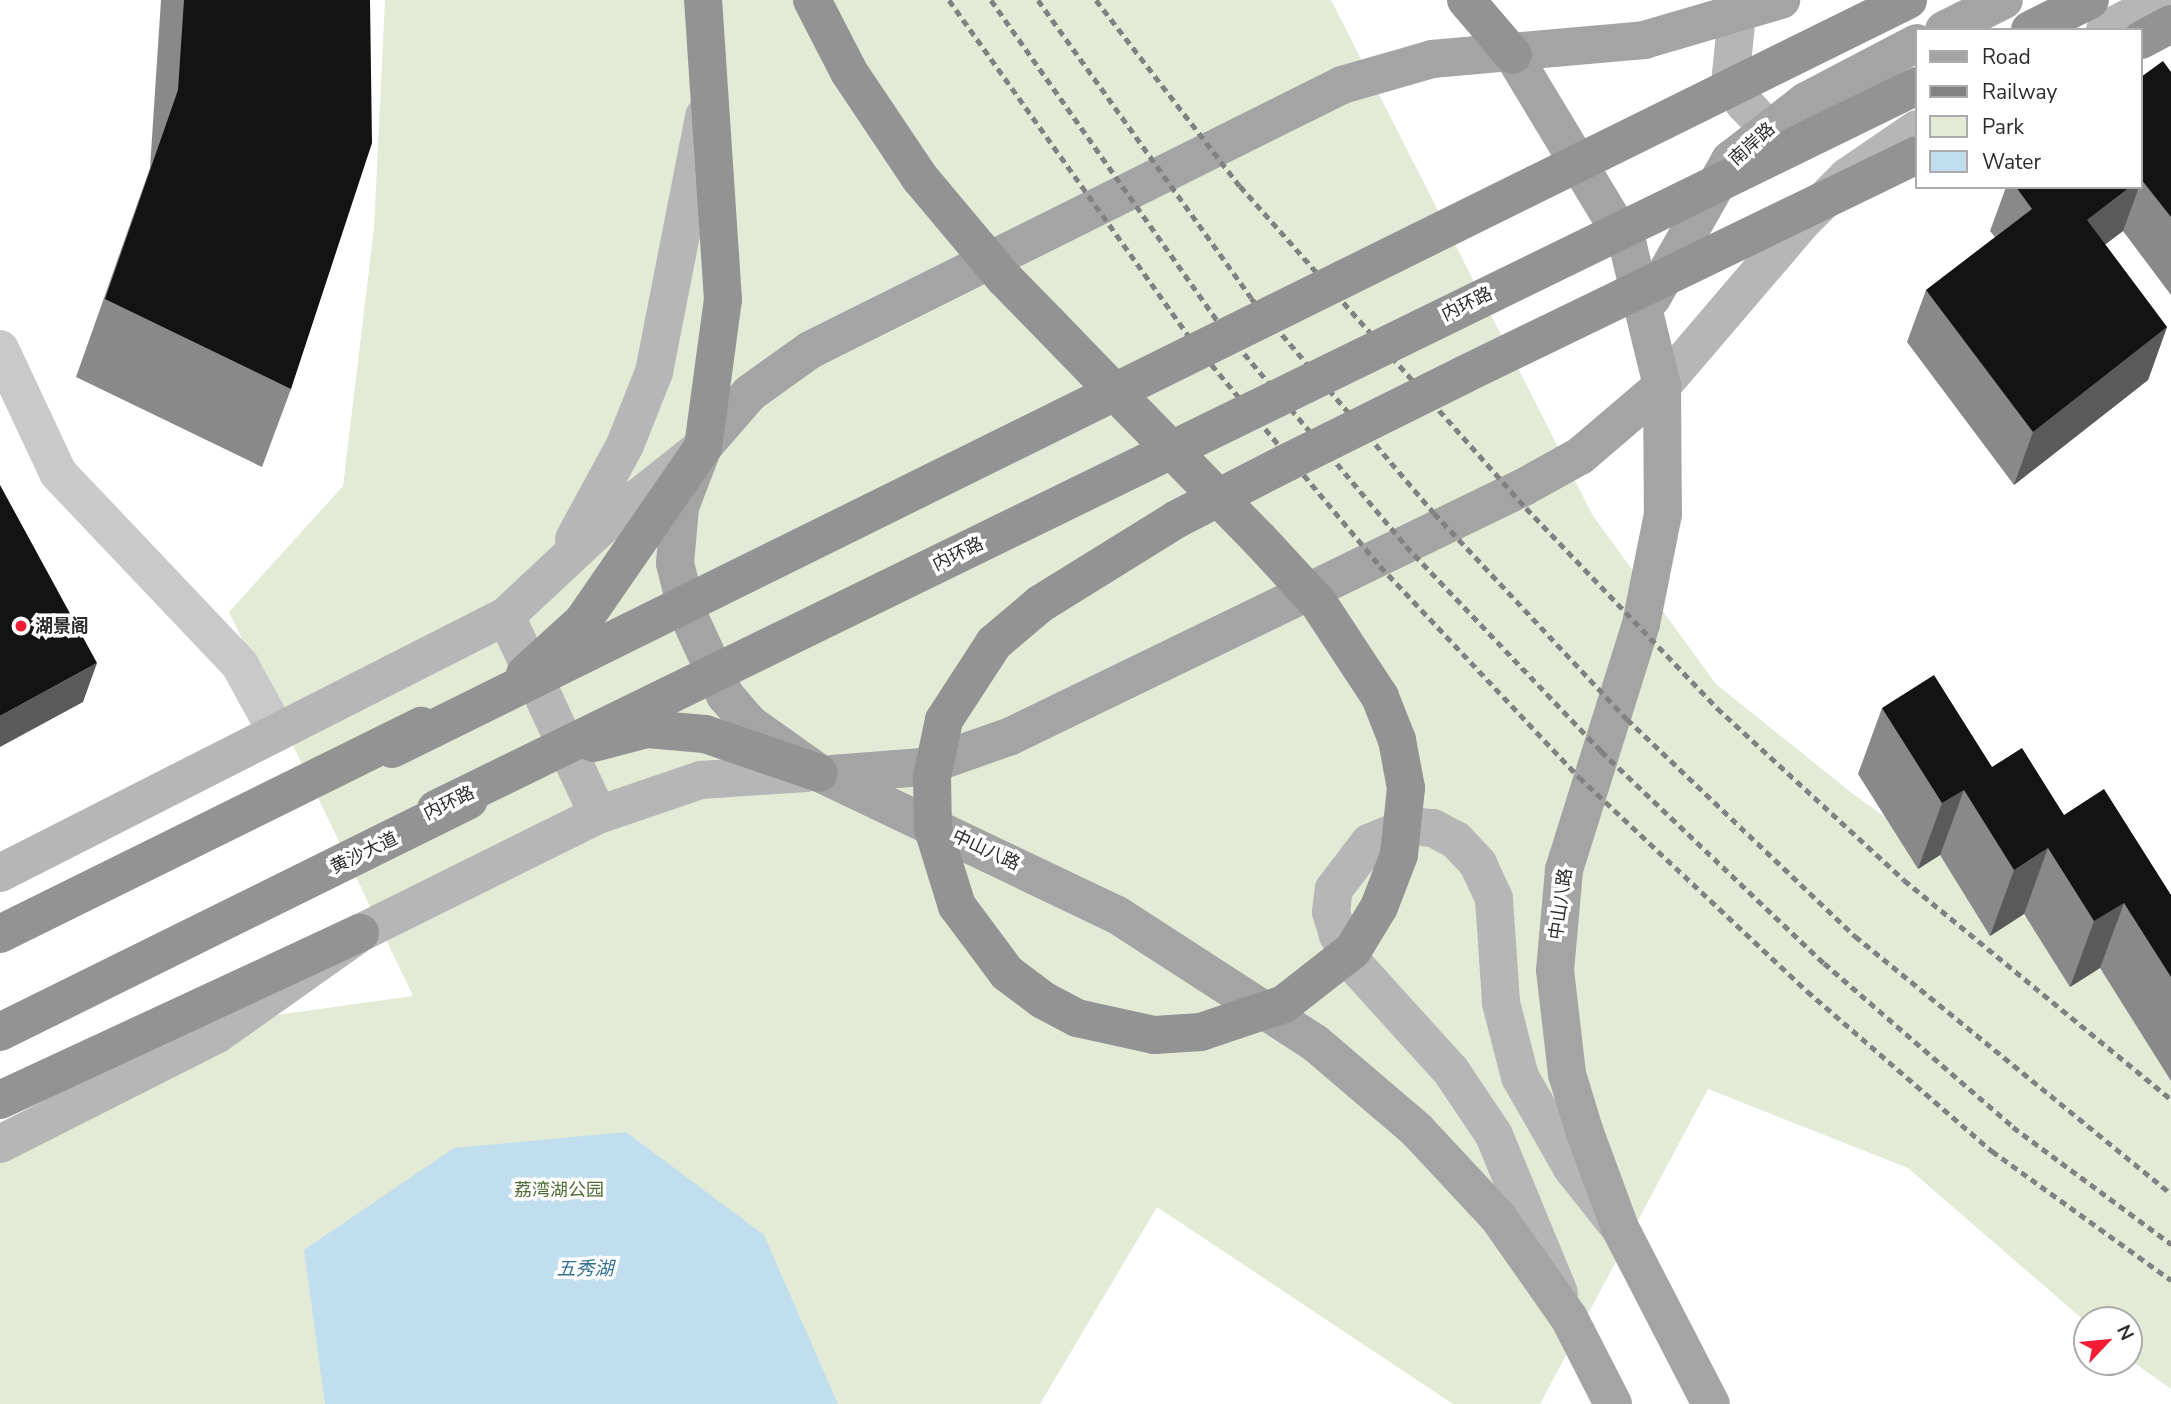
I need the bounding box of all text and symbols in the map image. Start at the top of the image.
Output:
legend [1916,28,2143,189]
text: Road [1982,43,2031,71]
text: Railway [1982,78,2057,106]
text: Park [1982,113,2024,141]
street label: 南岸路 [1725,118,1779,170]
text: Water [1982,148,2041,176]
street label: 内环路 [1438,282,1496,326]
street label: 内环路 [929,532,987,576]
place label: 湖景阁 [35,615,89,637]
marker: 湖景阁 [13,618,29,634]
street label: 内环路 [420,781,478,825]
street label: 中山八路 [949,825,1023,875]
street label: 黄沙大道 [327,828,401,878]
street label: 中山八路 [1545,867,1577,941]
park label: 荔湾湖公园 [514,1179,604,1201]
water label: 五秀湖 [557,1259,613,1281]
north arrow [2073,1306,2143,1376]
text: N [2110,1321,2140,1345]

